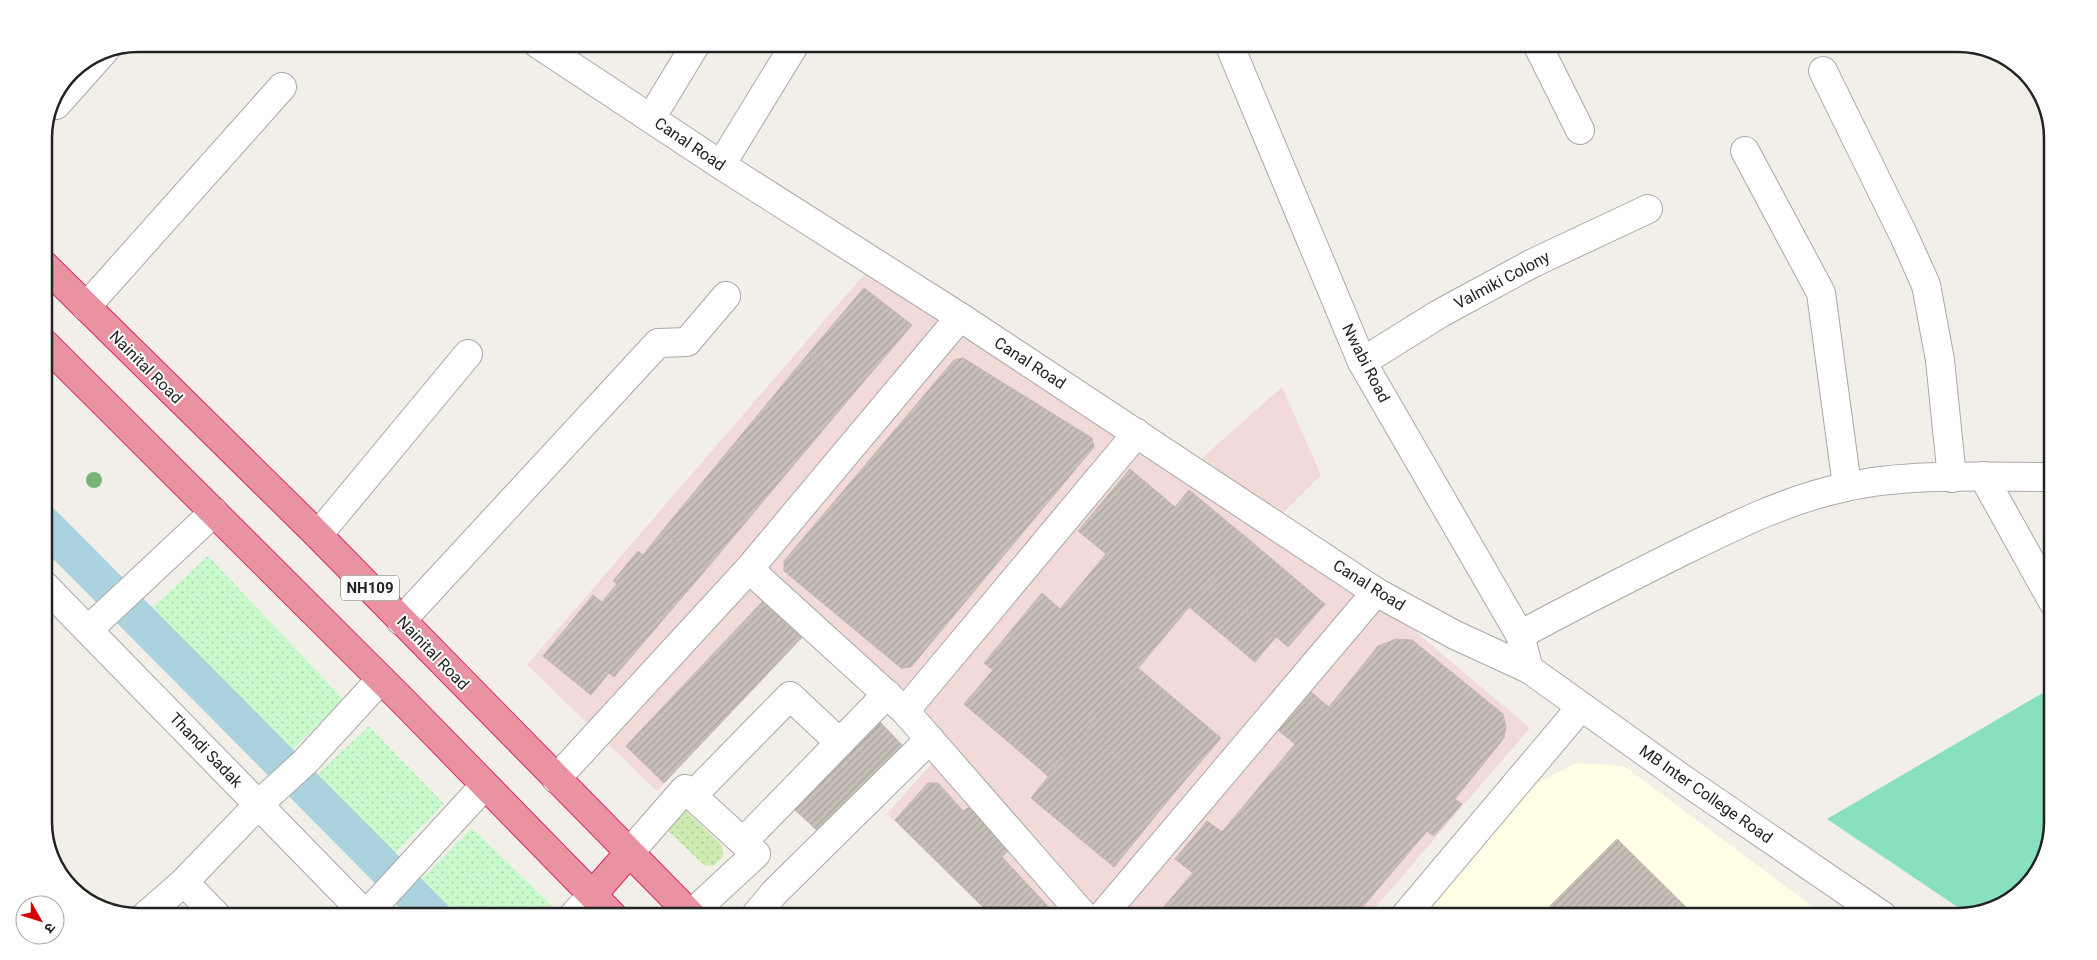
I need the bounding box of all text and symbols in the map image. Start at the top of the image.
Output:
street label: Canal Road [651,113,729,175]
street label: Valmiki Colony [1451,247,1553,313]
street label: Nwabi Road [1338,321,1394,405]
street label: Nainital Road [106,327,186,407]
street label: Canal Road [991,333,1069,393]
street label: Canal Road [1330,555,1408,615]
road number: NH109 [341,576,399,600]
street label: Nainital Road [393,612,473,694]
street label: Thandi Sadak [166,709,247,792]
street label: MB Inter College Road [1636,741,1776,847]
north arrow [15,895,65,945]
text: उ [41,920,59,937]

